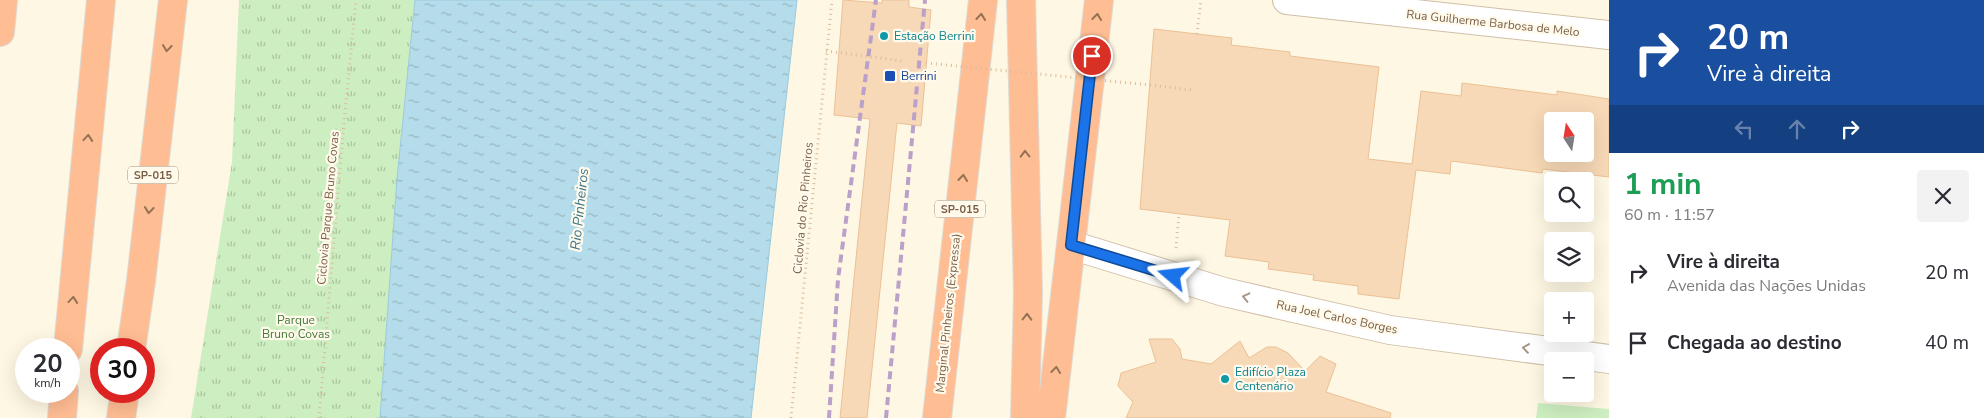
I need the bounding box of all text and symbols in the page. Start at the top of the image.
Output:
street label: Rua Guilherme Barbosa de Melo [1406,6,1581,40]
one-way arrow [975,12,986,20]
one-way arrow [1091,13,1102,21]
text: 20 m [1707,14,1789,61]
icon: right [1624,20,1689,85]
place label: Estação Berrini [894,28,974,44]
marker: Estação Berrini [878,30,890,42]
pin [1071,35,1113,77]
icon: arrive [1078,42,1106,70]
one-way arrow [162,45,173,53]
text: Vire à direita [1707,59,1832,89]
place label: Berrini [901,68,936,84]
marker: Berrini [883,69,897,83]
north arrow [1544,112,1594,162]
map controls [1544,112,1594,402]
icon: left [1730,115,1758,143]
icon: ahead [1783,115,1811,143]
icon: right [1836,115,1864,143]
street label: Ciclovia Parque Bruno Covas [313,130,343,285]
one-way arrow [82,134,93,142]
street label: Ciclovia do Rio Pinheiros [789,141,817,274]
one-way arrow [1020,150,1030,158]
text: 1 min [1624,164,1702,205]
road number: SP-015 [128,166,178,184]
water label: Rio Pinheiros [566,167,593,251]
button: close [1917,170,1969,222]
button: search [1544,172,1594,222]
one-way arrow [957,174,968,182]
road number: SP-015 [935,200,985,218]
text: 60 m · 11:57 [1624,204,1715,226]
one-way arrow [144,206,155,214]
button: layers [1544,232,1594,282]
street label: Marginal Pinheiros (Expressa) [932,233,964,393]
position arrow [1146,249,1198,301]
text: Vire à direita [1667,249,1780,275]
icon: right [1624,259,1652,287]
text: 20 m [1925,260,1969,286]
text: Avenida das Nações Unidas [1667,275,1866,297]
one-way arrow [1241,292,1250,303]
button: + [1544,292,1594,342]
one-way arrow [67,296,78,304]
street label: Rua Joel Carlos Borges [1275,296,1399,338]
park label: Parque Bruno Covas [262,312,330,342]
one-way arrow [1022,313,1032,320]
icon: arrive [1624,329,1652,357]
text: Chegada ao destino [1667,330,1842,356]
text: 40 m [1925,330,1969,356]
speed limit sign: 30 [90,338,155,403]
one-way arrow [1522,343,1530,354]
text: 20 [32,347,63,381]
button: − [1544,352,1594,402]
place label: Edifício Plaza Centenário [1235,364,1306,394]
one-way arrow [1050,365,1061,373]
marker: Edifício Plaza Centenário [1219,373,1231,385]
text: km/h [34,375,61,391]

